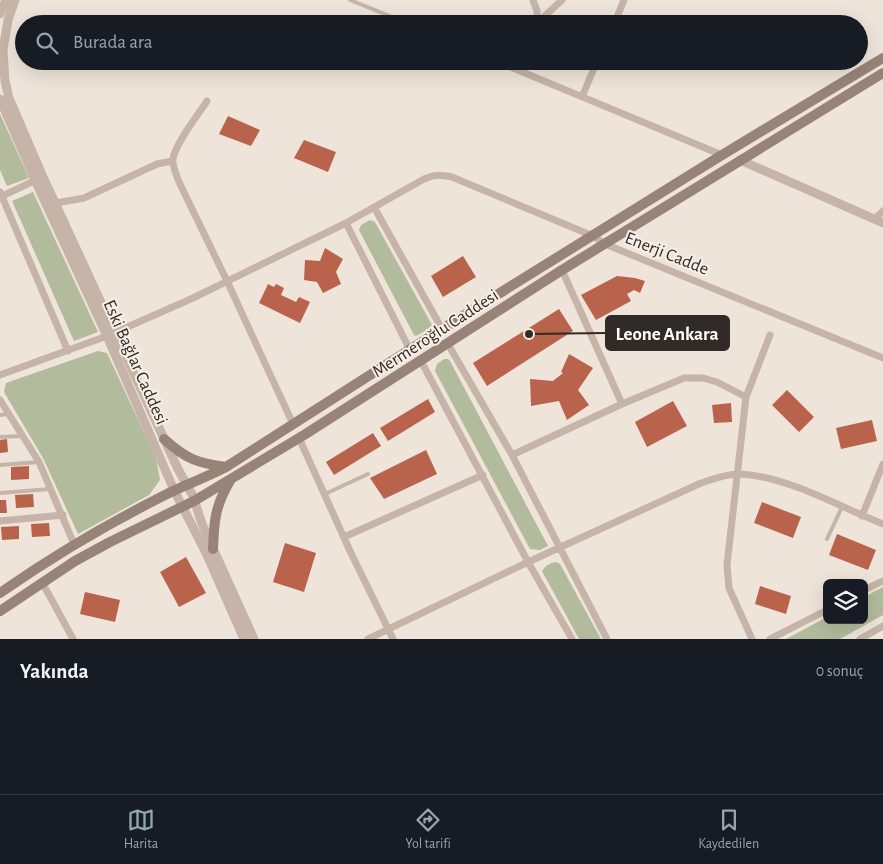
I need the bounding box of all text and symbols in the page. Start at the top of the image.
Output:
search box [15,15,868,70]
icon: search [33,29,61,57]
text: Burada ara [73,33,152,52]
street label: Enerji Cadde [622,229,711,279]
street label: Mermeroğlu Caddesi [369,286,502,381]
street label: Eski Bağlar Caddesi [99,297,171,428]
callout: Leone Ankara [606,316,729,350]
text: Leone Ankara [615,325,719,344]
map controls [823,579,868,624]
button: layers [823,579,868,624]
text: Yakında [20,661,89,682]
text: 0 sonuç [816,663,863,679]
tab: Harita [124,806,158,853]
tab: Yol tarifi [405,806,451,853]
tab: Kaydedilen [698,806,759,853]

